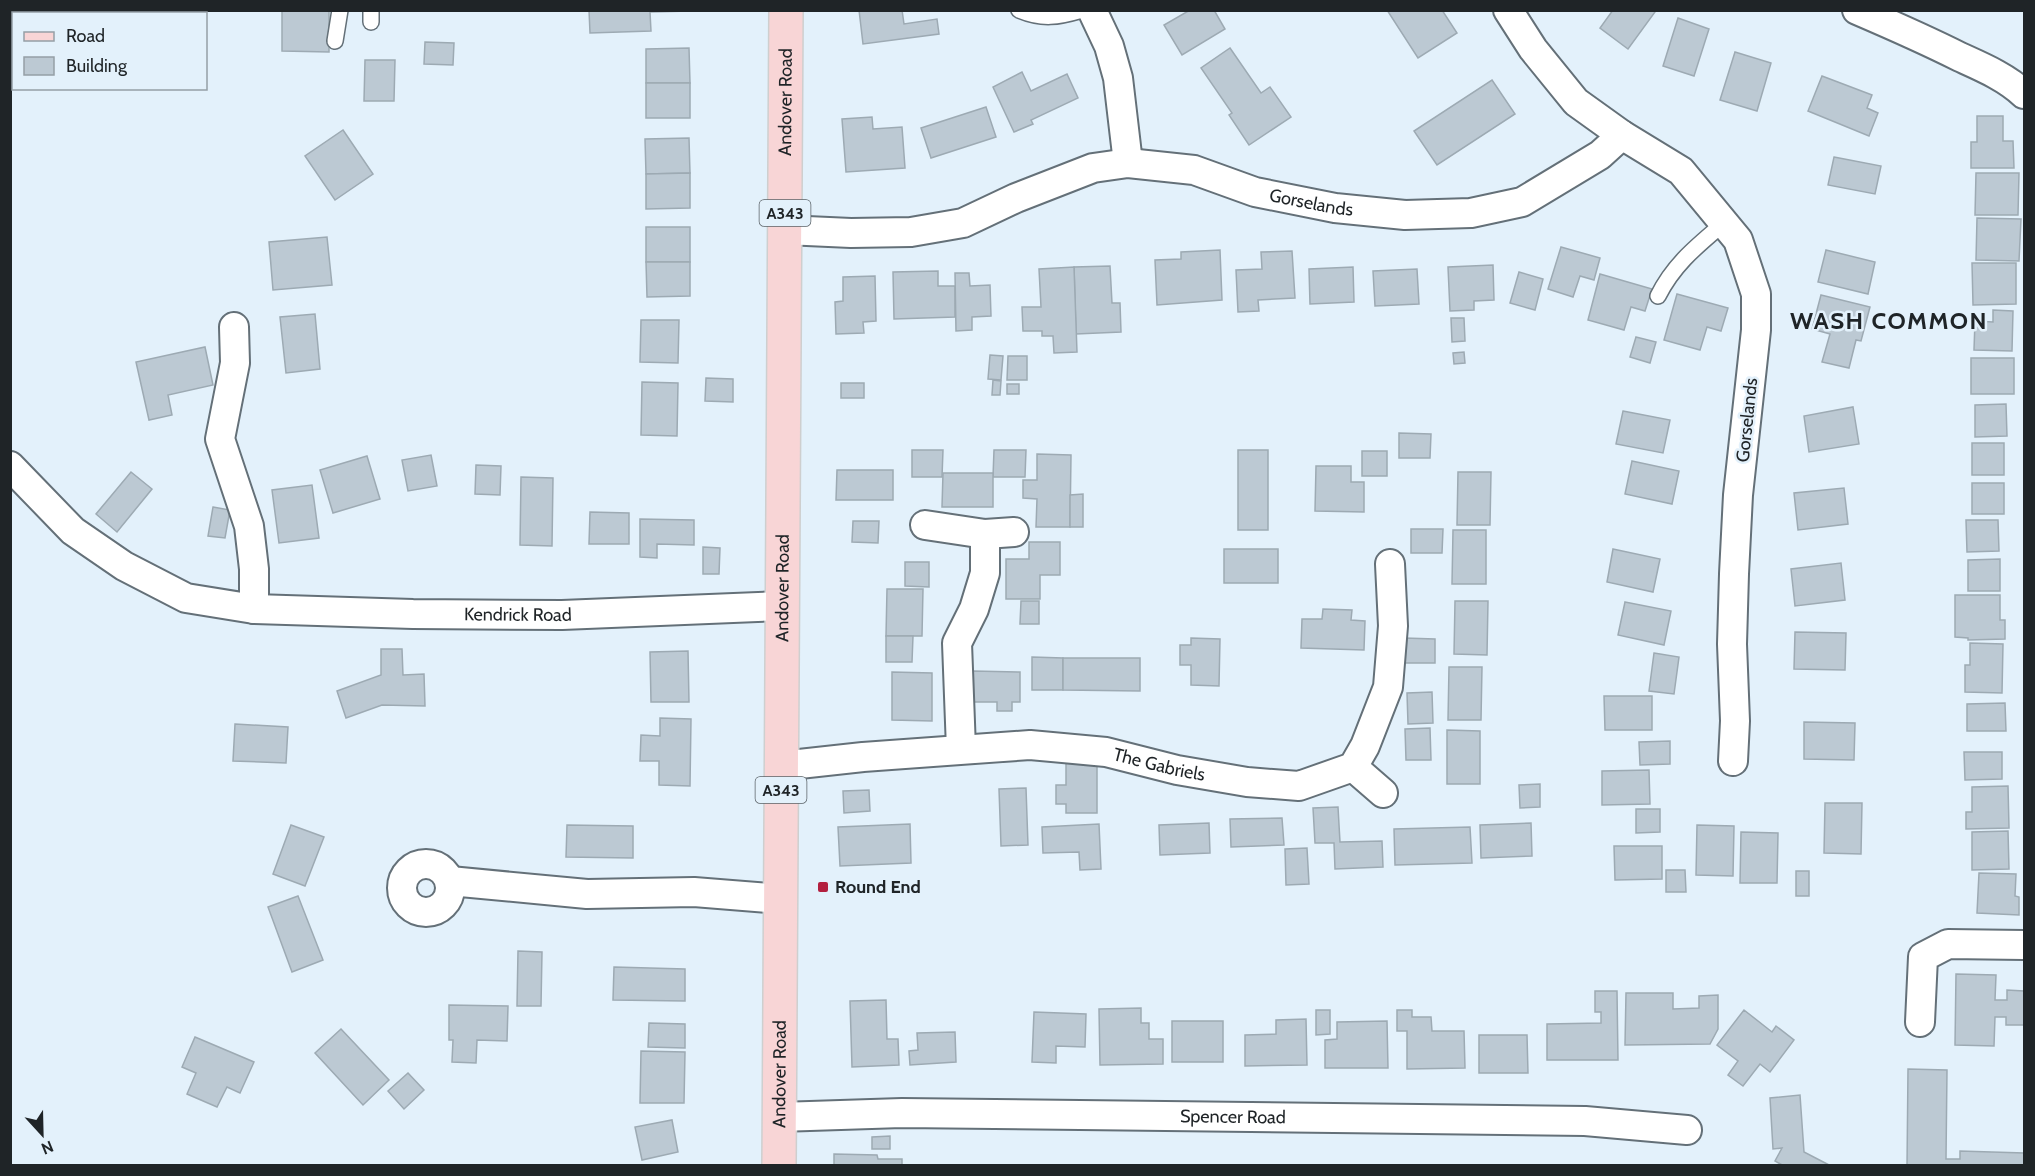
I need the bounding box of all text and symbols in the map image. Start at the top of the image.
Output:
legend [12,12,207,90]
text: Road [66,25,105,47]
street label: Andover Road [774,48,797,156]
text: Building [66,55,128,77]
street label: Gorselands [1268,184,1354,221]
road number: A343 [760,200,810,226]
district label: WASH COMMON [1790,306,1988,335]
street label: Gorselands [1732,377,1762,463]
street label: Andover Road [771,534,794,642]
street label: Kendrick Road [464,603,572,626]
street label: The Gabriels [1111,743,1207,786]
road number: A343 [756,777,806,803]
place label: Round End [835,876,921,898]
marker: Round End [816,880,830,894]
street label: Andover Road [768,1020,791,1128]
north arrow [12,1104,72,1164]
street label: Spencer Road [1180,1105,1286,1128]
text: N [39,1137,56,1158]

